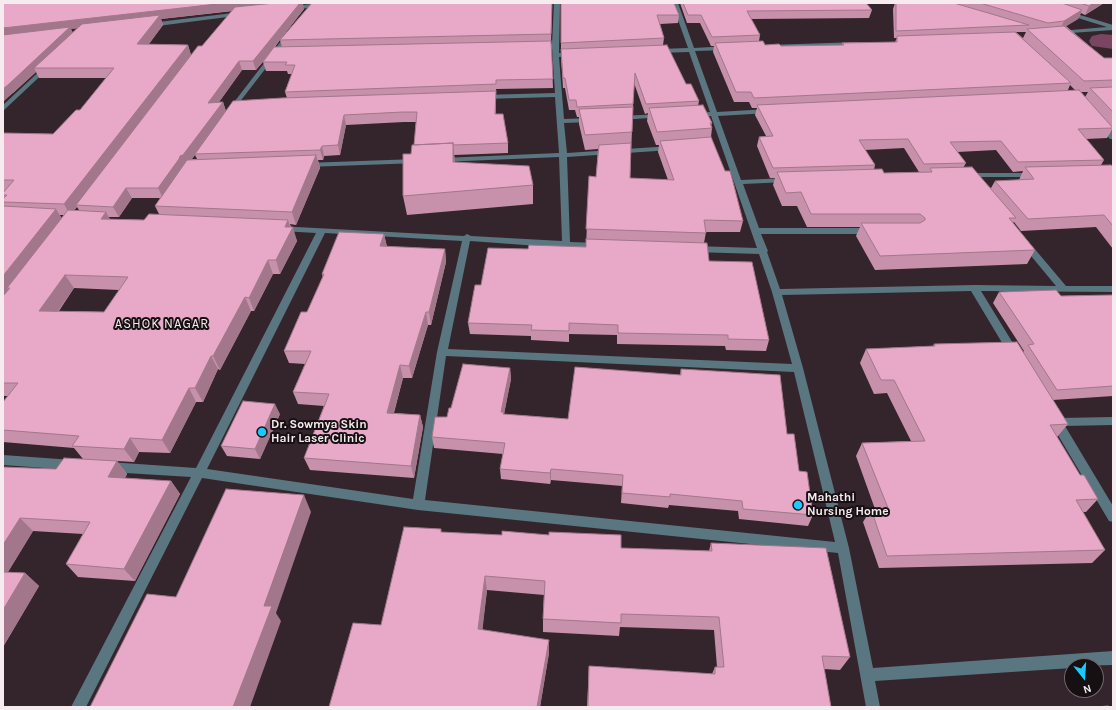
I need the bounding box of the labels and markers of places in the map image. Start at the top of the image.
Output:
place label: Dr. Sowmya Skin Hair Laser Clinic [271,418,367,446]
marker: Dr. Sowmya Skin Hair Laser Clinic [256,426,268,438]
place label: Mahathi Nursing Home [807,491,889,519]
marker: Mahathi Nursing Home [792,499,804,511]

